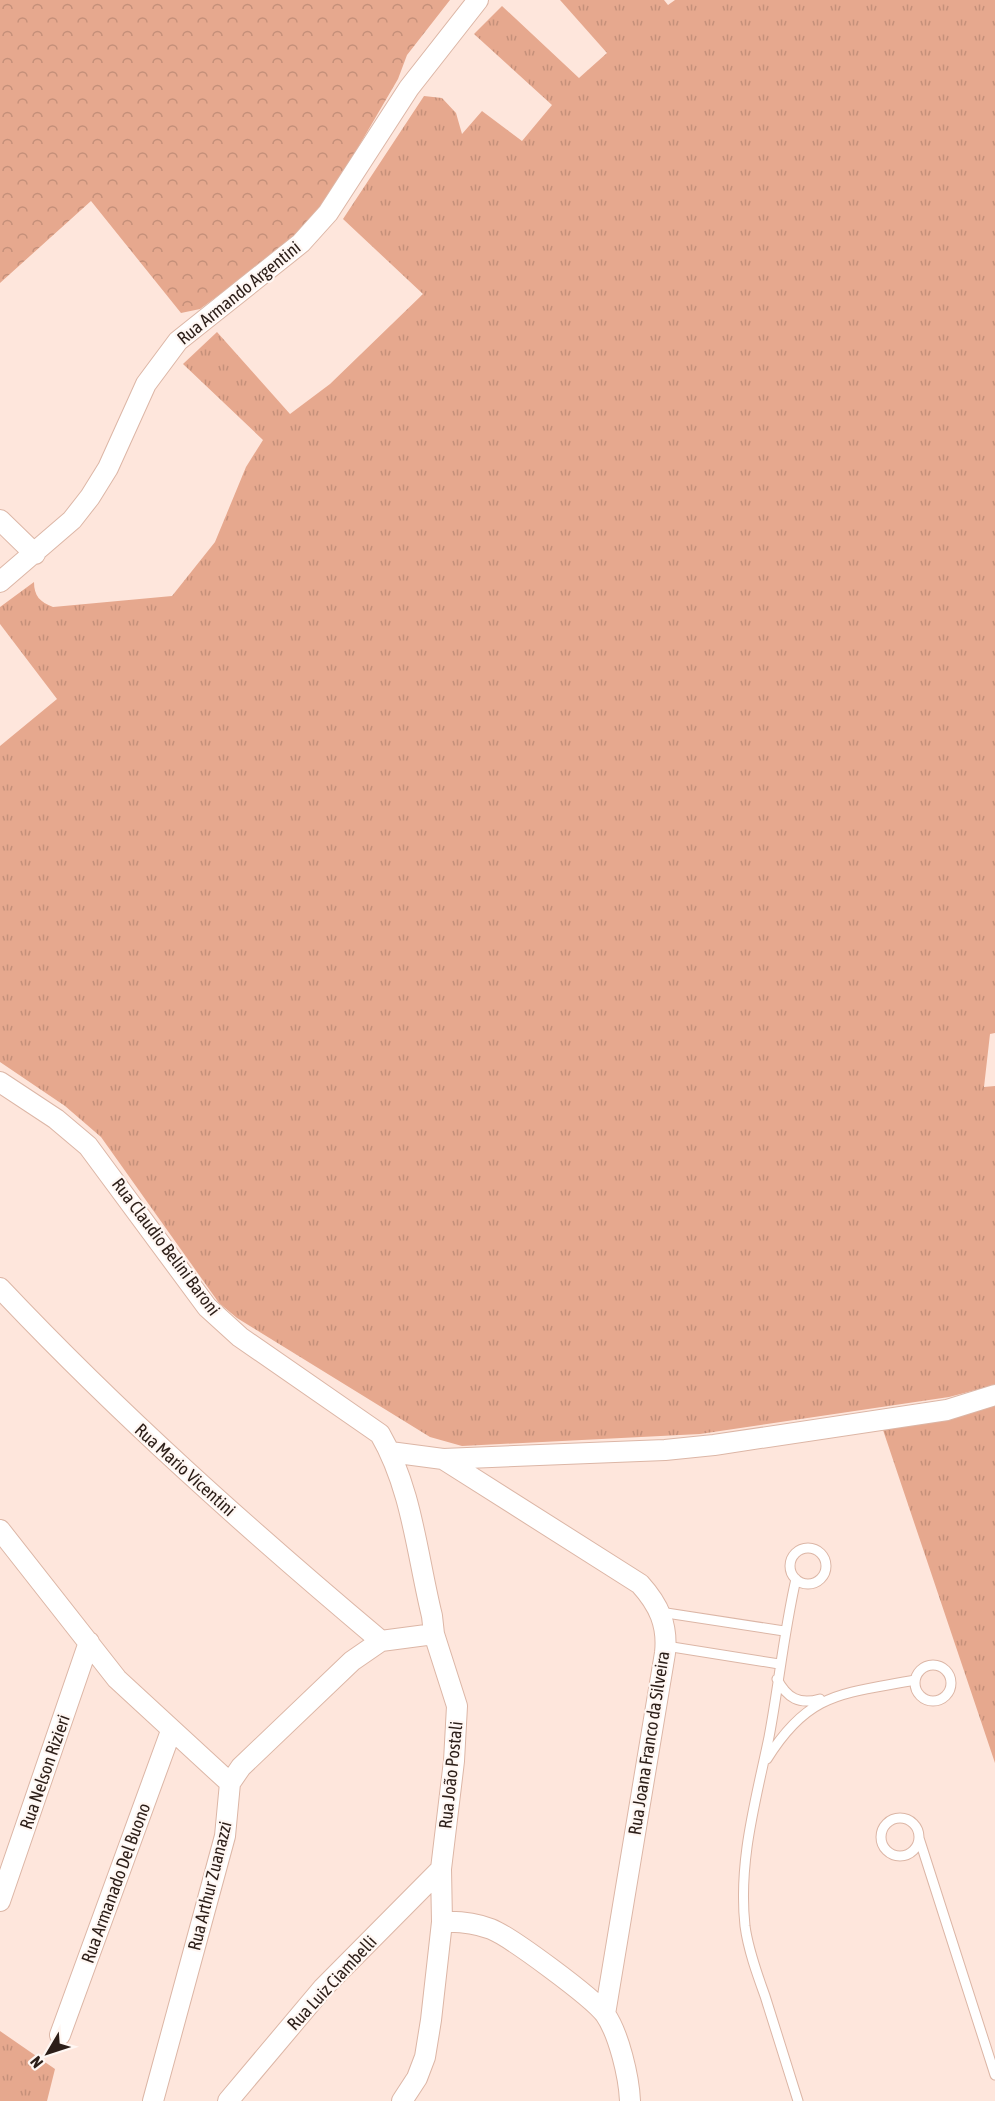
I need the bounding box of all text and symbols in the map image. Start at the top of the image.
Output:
street label: Rua Armando Argentini [173,237,304,349]
street label: Rua Claudio Belini Baroni [108,1174,225,1320]
street label: Rua Mario Vicentini [131,1419,240,1520]
street label: Rua Joana Franco da Silveira [624,1650,673,1836]
street label: Rua Nelson Rizieri [15,1712,74,1832]
street label: Rua João Postali [434,1720,467,1830]
street label: Rua Armanado Del Buono [77,1800,154,1966]
street label: Rua Arthur Zuanazzi [183,1819,236,1953]
street label: Rua Luiz Ciambelli [283,1931,381,2034]
north arrow [18,2023,78,2083]
text: N [26,2053,46,2072]

